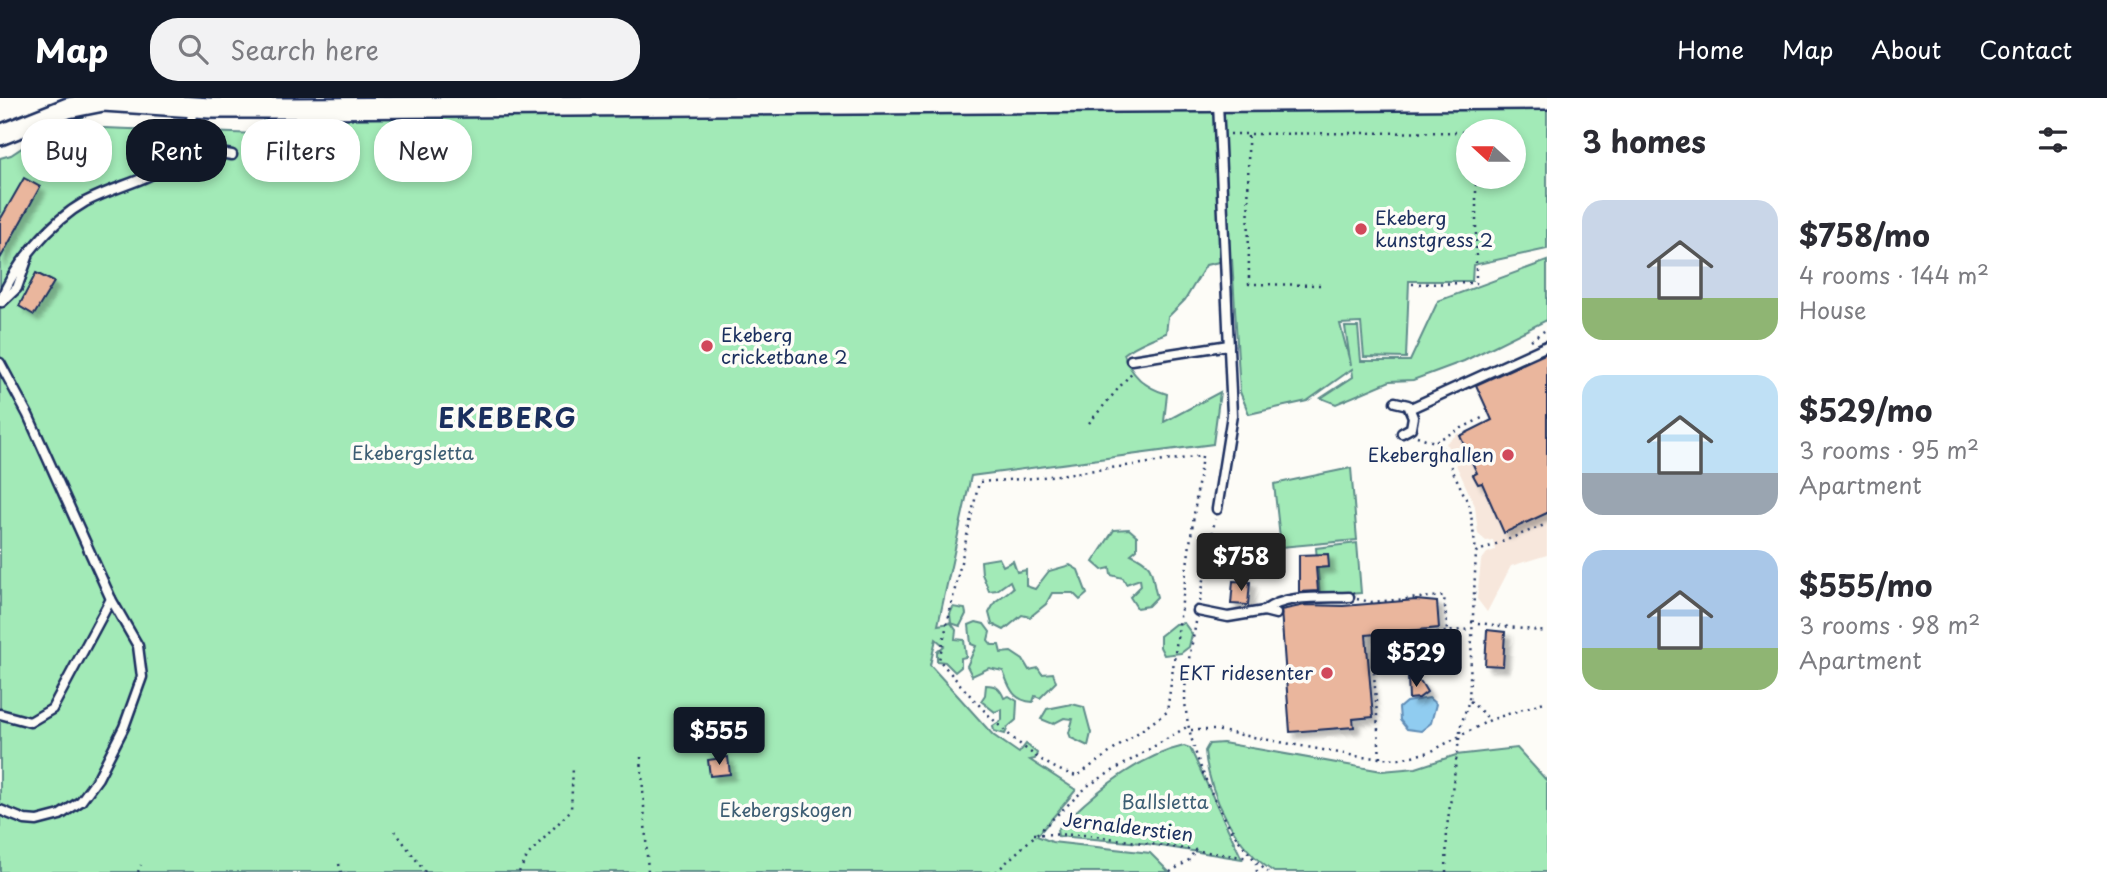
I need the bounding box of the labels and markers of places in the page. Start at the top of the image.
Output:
place label: Ekeberg kunstgress 2 [1375,203,1493,253]
marker: Ekeberg kunstgress 2 [1353,221,1369,237]
place label: Ekeberg cricketbane 2 [721,320,848,370]
marker: Ekeberg cricketbane 2 [699,338,715,354]
place label: Ekeberghallen [1368,440,1494,468]
marker: Ekeberghallen [1500,447,1516,463]
pin: $758 [1200,533,1282,593]
pin: $529 [1375,630,1457,689]
place label: EKT ridesenter [1179,658,1313,686]
marker: EKT ridesenter [1319,665,1335,681]
pin: $555 [678,708,760,767]

